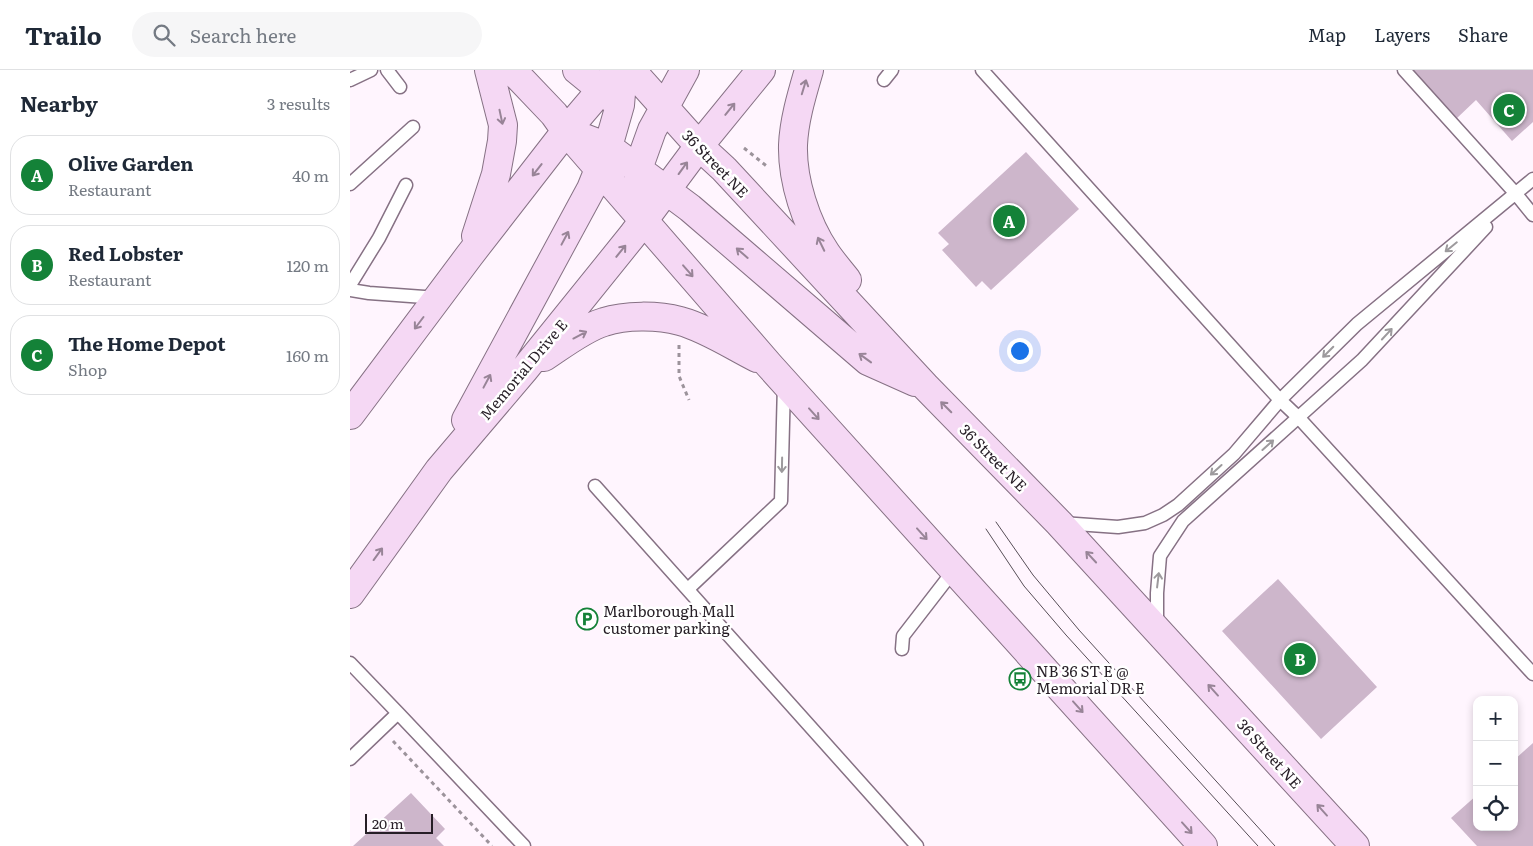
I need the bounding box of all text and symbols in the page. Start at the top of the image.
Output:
search box [132,12,482,57]
text: Trailo [25,17,102,52]
icon: search [150,21,178,49]
text: Search here [190,21,296,49]
text: Map [1308,21,1346,48]
text: Layers [1374,21,1430,48]
text: Share [1458,21,1508,48]
one-way arrow [800,80,810,96]
text: Nearby [20,87,98,118]
text: 3 results [267,91,330,115]
pin: C [1493,91,1525,129]
one-way arrow [725,103,736,116]
one-way arrow [497,109,506,125]
street label: 36 Street NE [677,124,755,202]
text: Olive Garden [68,149,193,177]
one-way arrow [677,162,688,175]
text: A [31,163,43,187]
text: 40 m [292,163,329,187]
one-way arrow [531,163,542,176]
text: Restaurant [68,177,152,201]
pin: A [993,202,1025,240]
one-way arrow [560,231,570,246]
one-way arrow [816,237,825,252]
text: Red Lobster [68,239,183,267]
one-way arrow [1445,241,1458,252]
one-way arrow [615,244,626,257]
one-way arrow [735,247,748,258]
text: B [31,253,43,277]
text: 120 m [286,253,329,277]
one-way arrow [682,264,694,277]
text: Restaurant [68,267,152,291]
street label: Memorial Drive E [474,313,572,425]
one-way arrow [414,316,424,330]
one-way arrow [1381,328,1393,340]
text: The Home Depot [68,329,226,357]
one-way arrow [572,329,586,339]
your location [1007,338,1033,364]
text: C [31,343,43,367]
text: 160 m [286,343,329,367]
one-way arrow [1322,346,1334,359]
one-way arrow [859,353,872,364]
text: Shop [68,357,107,381]
one-way arrow [483,374,492,389]
one-way arrow [939,401,952,413]
one-way arrow [808,407,819,420]
street label: 36 Street NE [955,418,1033,496]
one-way arrow [1262,439,1275,451]
one-way arrow [777,456,787,472]
one-way arrow [1210,464,1223,476]
one-way arrow [916,528,928,541]
one-way arrow [373,548,384,562]
one-way arrow [1085,551,1097,563]
one-way arrow [1153,572,1163,588]
place label: Marlborough Mall customer parking [603,599,734,639]
parking icon: Marlborough Mall customer parking [575,607,599,631]
pin: B [1284,640,1316,678]
place label: NB 36 ST E @ Memorial DR E [1036,659,1145,699]
bus stop icon: NB 36 ST E @ Memorial DR E [1008,667,1032,691]
one-way arrow [1207,683,1218,696]
map controls [1473,696,1518,831]
button: + [1473,696,1518,741]
one-way arrow [1072,701,1084,714]
street label: 36 Street NE [1232,713,1308,793]
button: − [1473,741,1518,786]
button: locate [1473,786,1518,831]
one-way arrow [1316,803,1328,816]
scale bar [365,811,432,834]
text: 20 m [372,813,404,833]
one-way arrow [1181,822,1192,835]

